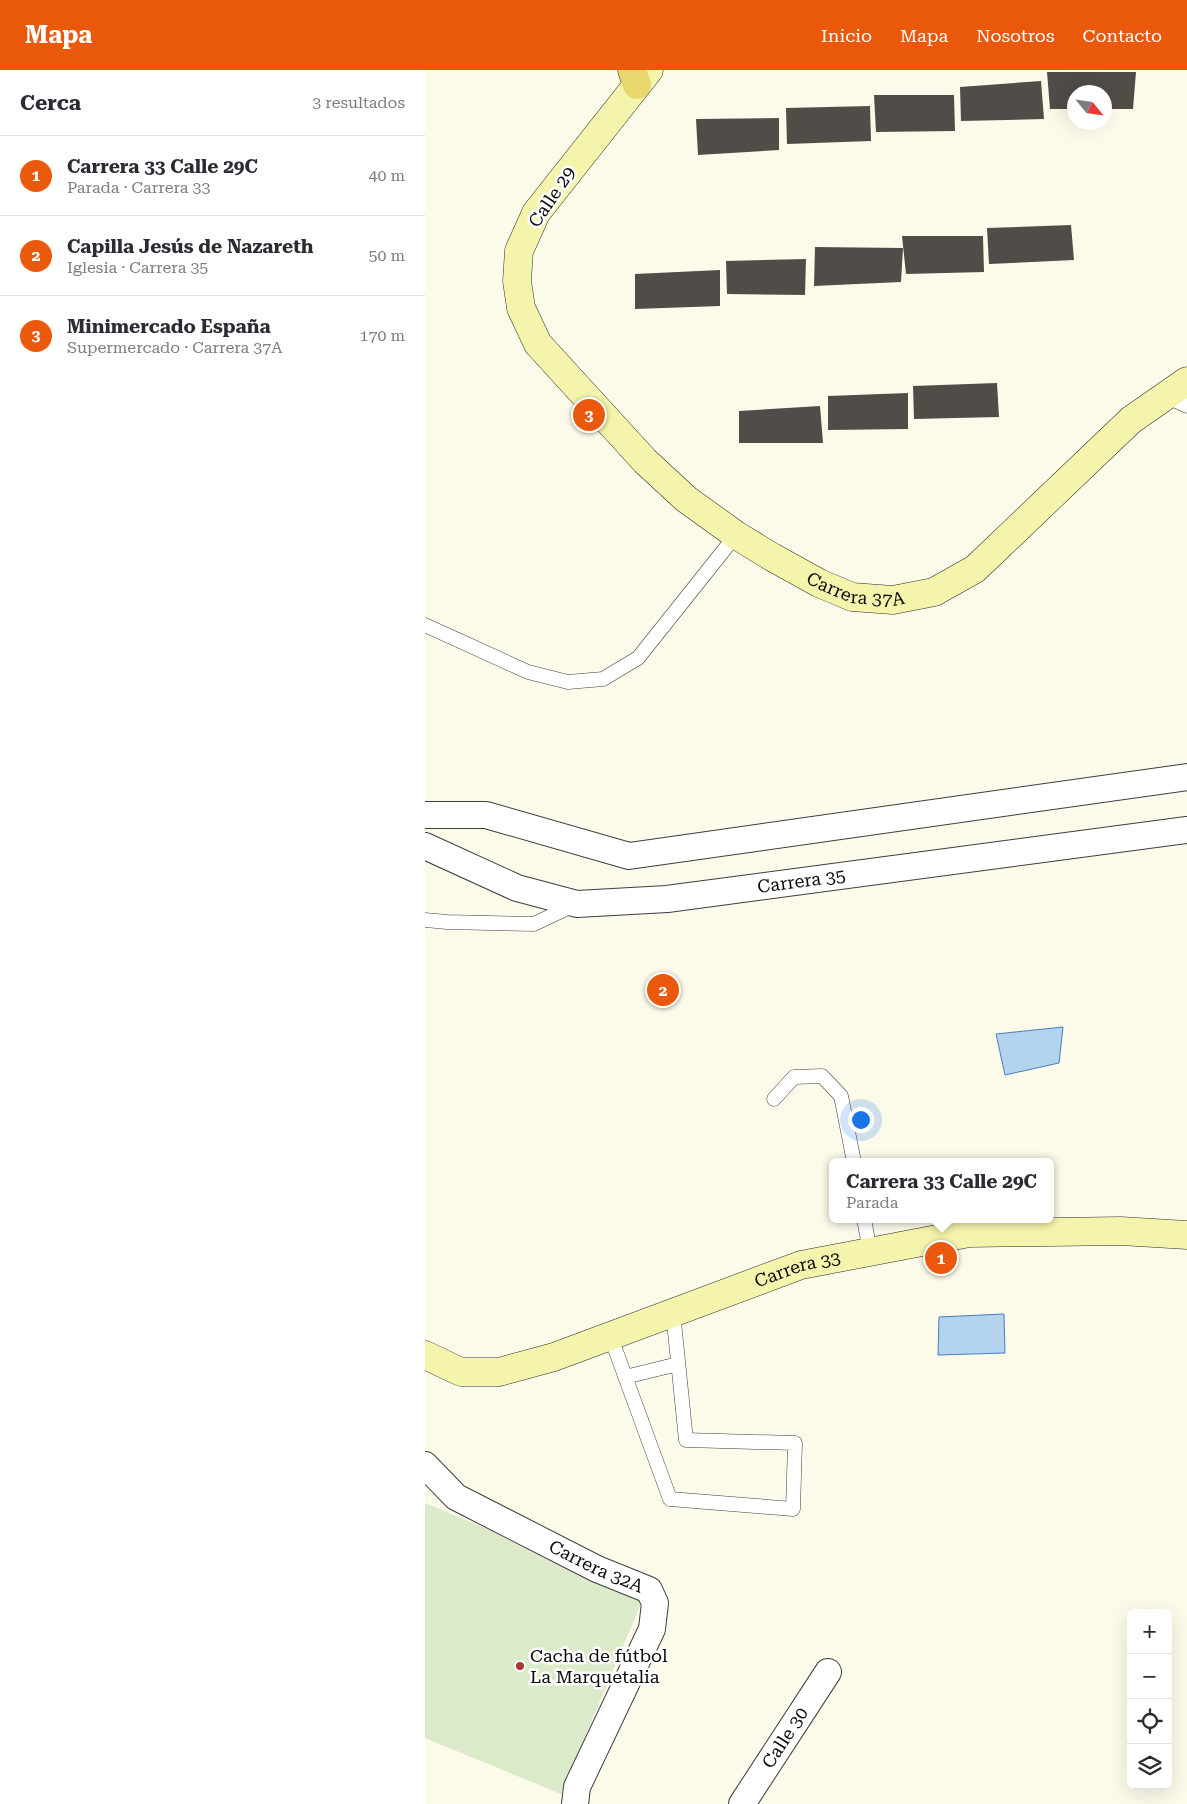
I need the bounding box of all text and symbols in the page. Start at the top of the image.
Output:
text: Mapa [25,21,92,49]
text: Inicio [821,25,872,46]
text: Mapa [900,25,948,46]
text: Nosotros [976,25,1054,46]
text: Contacto [1082,25,1162,46]
north arrow [1067,85,1112,130]
text: Cerca [20,91,81,115]
text: 3 resultados [312,93,405,112]
text: Carrera 33 Calle 29C [67,155,258,178]
street label: Calle 29 [524,162,579,231]
text: 1 [32,166,40,185]
text: 40 m [368,166,405,185]
text: Parada · Carrera 33 [67,178,211,197]
text: Capilla Jesús de Nazareth [67,235,314,258]
text: 2 [32,246,40,265]
text: 50 m [368,246,405,265]
text: Iglesia · Carrera 35 [67,258,208,277]
text: Minimercado España [67,315,271,338]
text: 3 [32,326,40,345]
text: 170 m [359,326,405,345]
text: Supermercado · Carrera 37A [67,338,282,357]
pin: 3 [573,396,605,434]
street label: Carrera 37A [803,567,907,610]
street label: Carrera 35 [756,864,847,897]
pin: 2 [647,971,679,1009]
your location [848,1107,874,1133]
popup [829,1158,1054,1223]
text: Carrera 33 Calle 29C [846,1170,1037,1193]
text: Parada [846,1193,899,1212]
pin: 1 [925,1239,957,1277]
street label: Carrera 33 [751,1247,842,1291]
street label: Carrera 32A [546,1535,647,1597]
map controls [1127,1609,1172,1789]
button: + [1127,1609,1172,1654]
place label: Cacha de fútbol La Marquetalia [530,1645,668,1687]
button: − [1127,1654,1172,1699]
marker: Cacha de fútbol La Marquetalia [514,1660,526,1672]
button: locate [1127,1699,1172,1744]
street label: Calle 30 [757,1703,812,1772]
button: layers [1127,1744,1172,1789]

